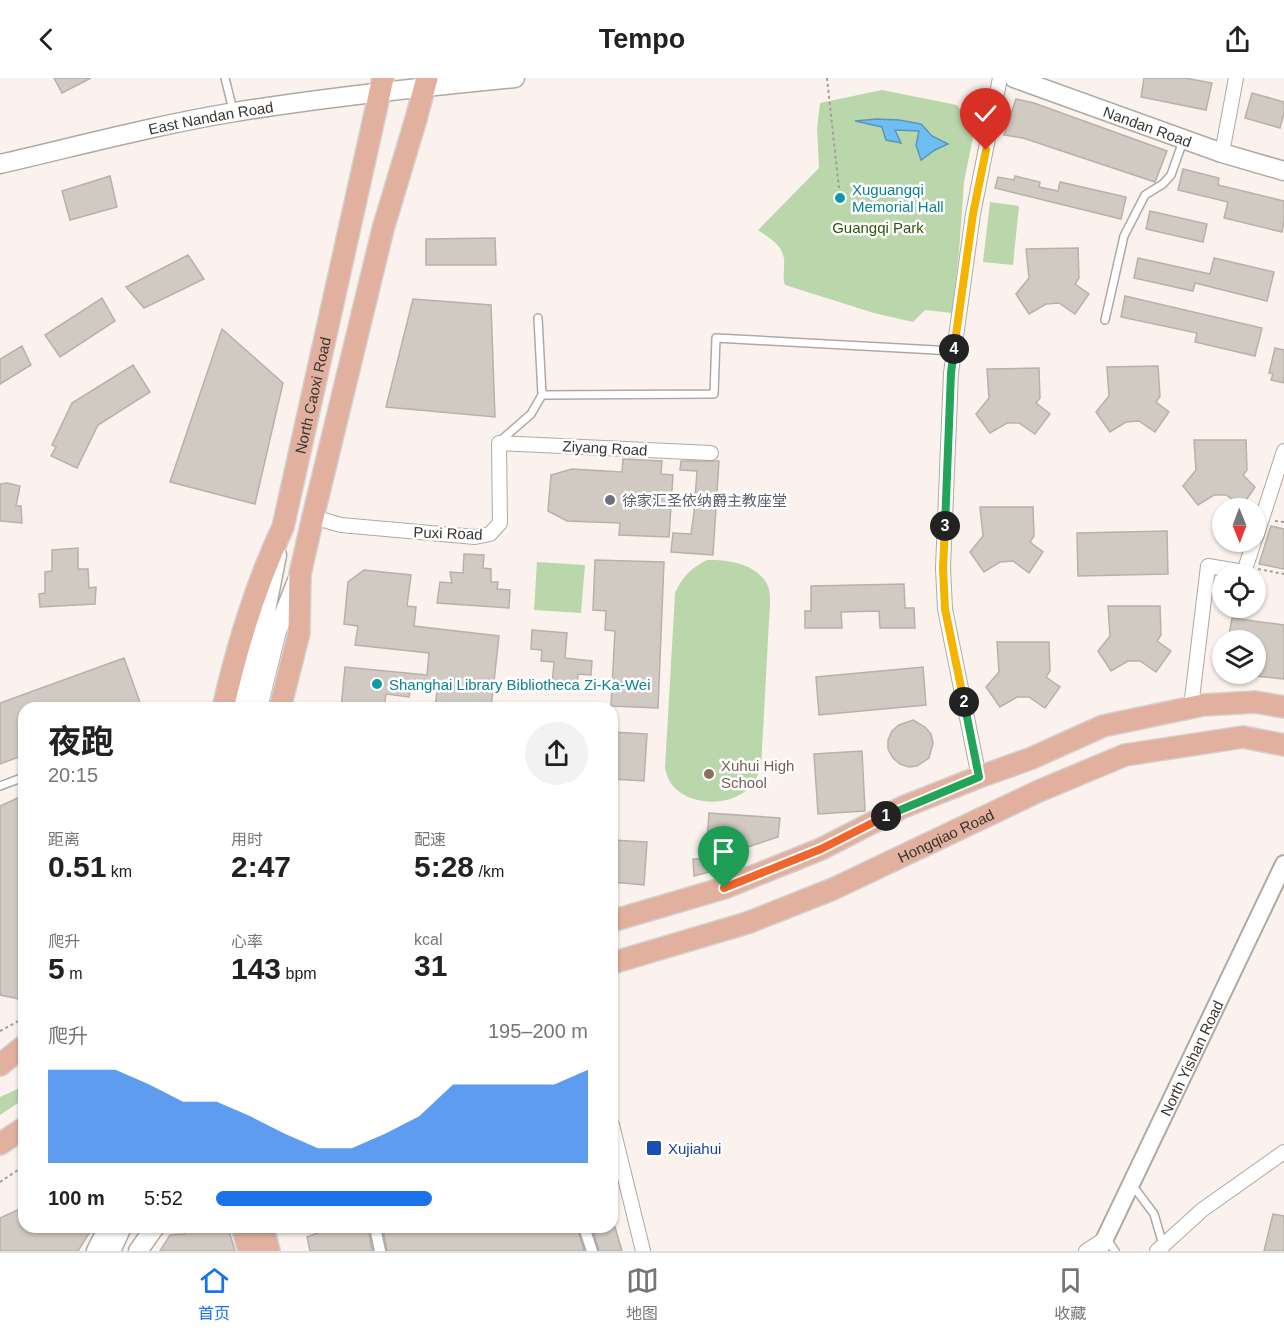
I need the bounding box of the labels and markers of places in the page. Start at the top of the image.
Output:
pin [960,88,1011,150]
place label: Xuguangqi Memorial Hall [852,181,944,215]
marker: Xuguangqi Memorial Hall [833,191,847,205]
pin: 4 [939,334,969,364]
place label: 徐家汇圣依纳爵主教座堂 [622,492,787,509]
marker: 徐家汇圣依纳爵主教座堂 [603,493,617,507]
pin: 3 [930,511,960,541]
place label: Shanghai Library Bibliotheca Zi-Ka-Wei [389,676,651,693]
marker: Shanghai Library Bibliotheca Zi-Ka-Wei [370,677,384,691]
pin: 2 [949,687,979,717]
place label: Xuhui High School [721,757,794,791]
marker: Xuhui High School [702,767,716,781]
pin: 1 [871,801,901,831]
pin [698,826,749,888]
marker: Xujiahui [645,1139,663,1157]
place label: Xujiahui [668,1140,721,1157]

